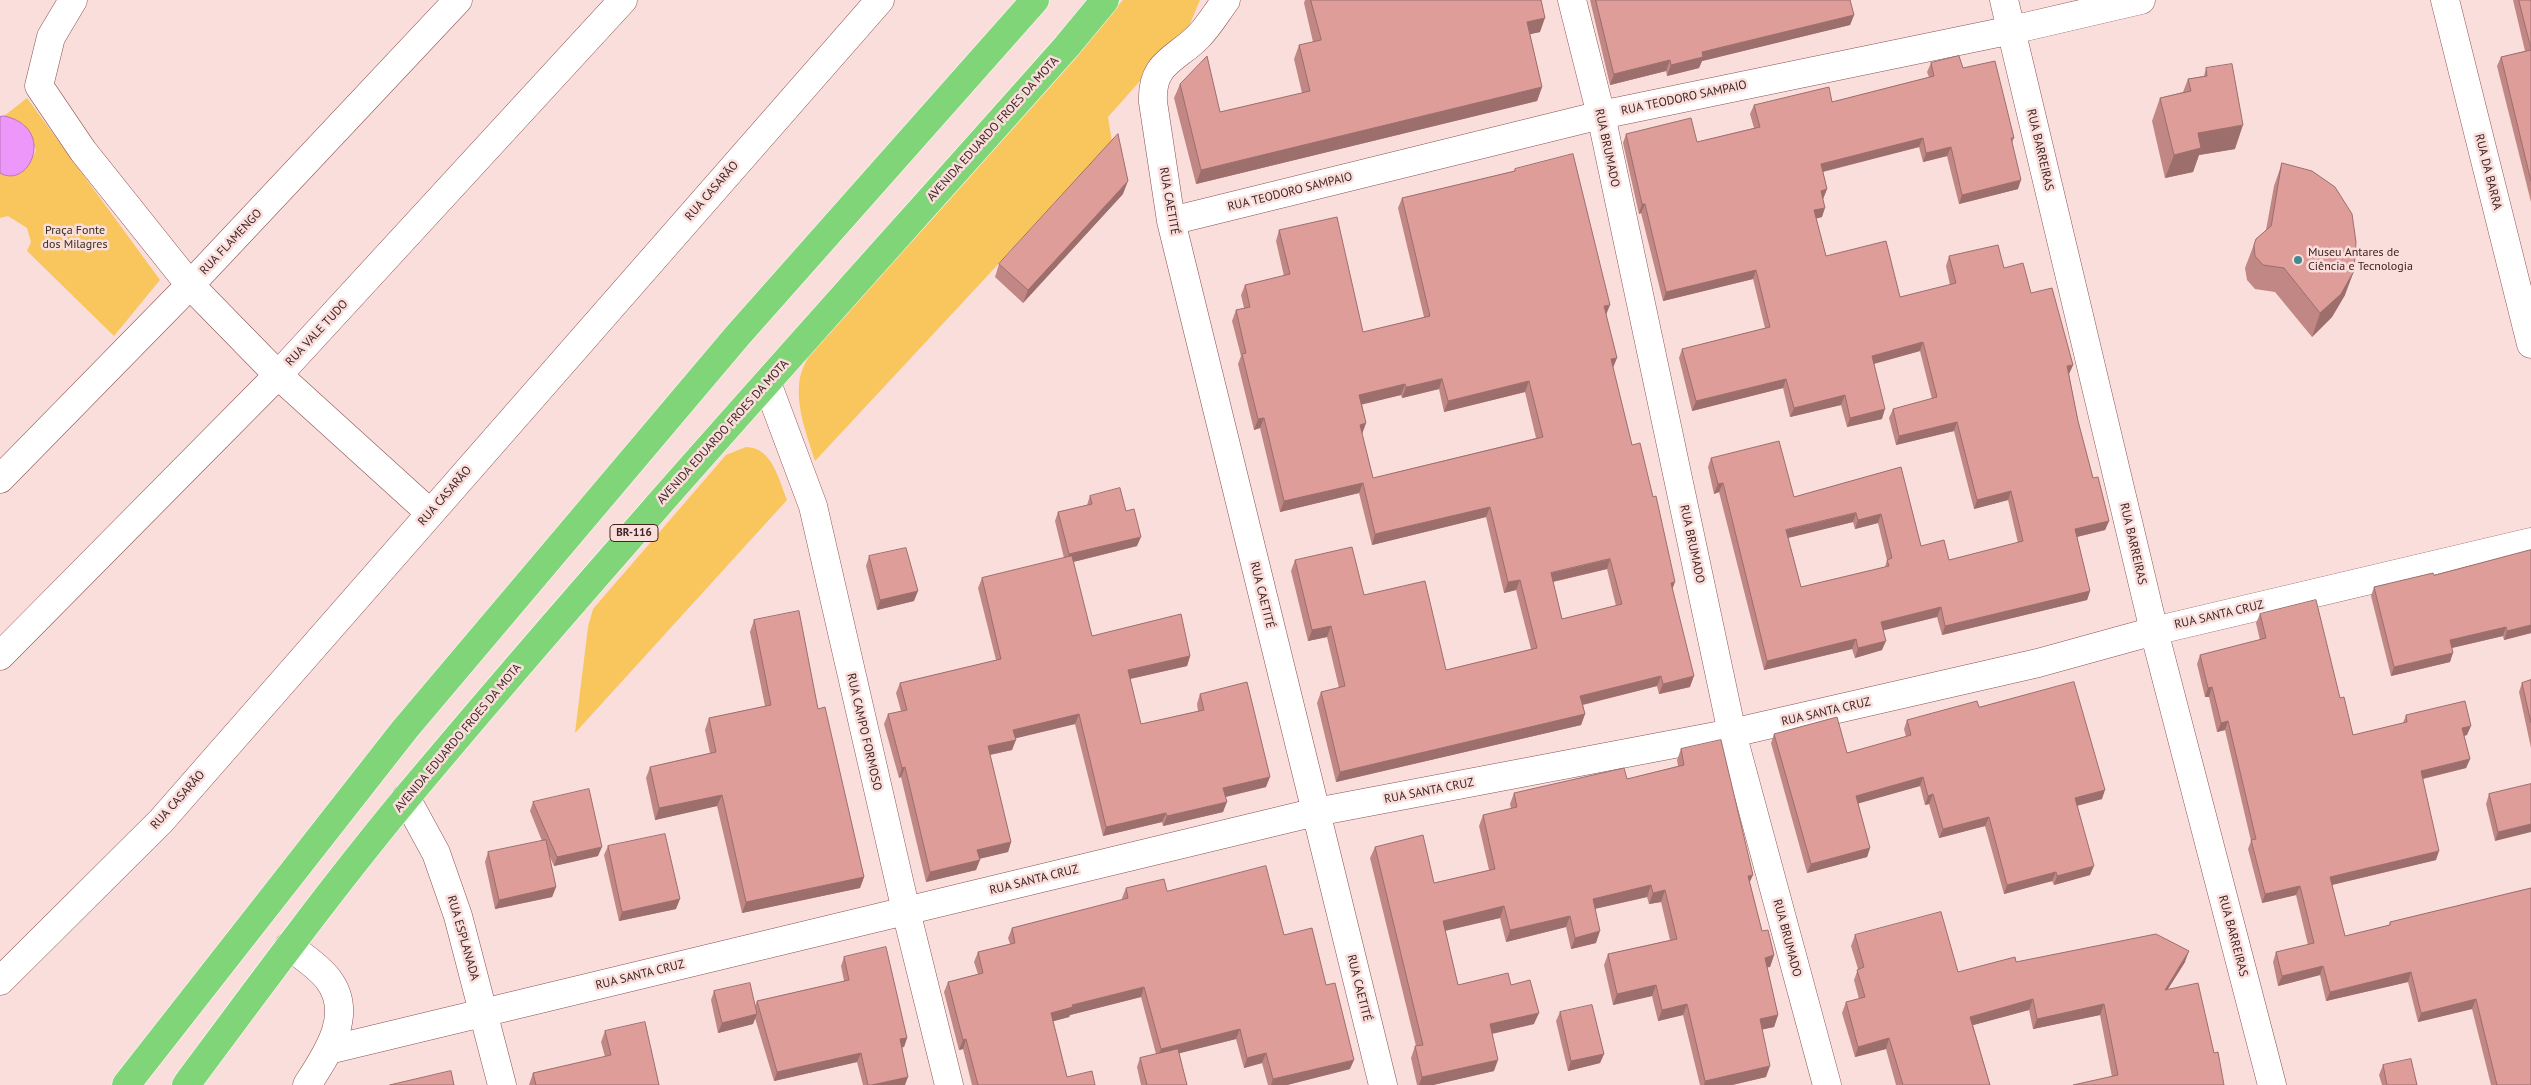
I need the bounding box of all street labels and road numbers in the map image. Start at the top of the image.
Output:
street label: AVENIDA EDUARDO FROES DA MOTA [924,54,1062,204]
street label: RUA TEODORO SAMPAIO [1620,78,1748,118]
street label: RUA BRUMADO [1592,108,1622,188]
street label: RUA BARREIRAS [2024,108,2056,192]
street label: RUA DA BARRA [2472,132,2504,212]
street label: RUA CASARÃO [682,158,742,224]
street label: RUA CAETITÉ [1156,166,1182,236]
street label: RUA TEODORO SAMPAIO [1226,170,1354,214]
street label: RUA FLAMENGO [197,206,265,278]
street label: RUA VALE TUDO [283,297,351,369]
street label: AVENIDA EDUARDO FROES DA MOTA [654,357,792,507]
street label: RUA CASARÃO [415,463,475,529]
street label: RUA BARREIRAS [2117,502,2149,586]
street label: RUA BRUMADO [1677,504,1707,584]
road number: BR-116 [610,524,658,542]
street label: RUA CAETITÉ [1247,560,1277,630]
street label: RUA SANTA CRUZ [2173,598,2265,632]
street label: AVENIDA EDUARDO FROES DA MOTA [392,661,524,815]
street label: RUA CAMPO FORMOSO [843,672,885,792]
street label: RUA SANTA CRUZ [1780,695,1872,729]
street label: RUA CASARÃO [148,768,208,832]
street label: RUA SANTA CRUZ [1383,775,1475,807]
street label: RUA SANTA CRUZ [988,862,1080,898]
street label: RUA ESPLANADA [444,894,482,982]
street label: RUA BARREIRAS [2215,894,2251,978]
street label: RUA BRUMADO [1770,898,1804,978]
street label: RUA CAETITÉ [1344,953,1374,1023]
street label: RUA SANTA CRUZ [594,957,686,993]

